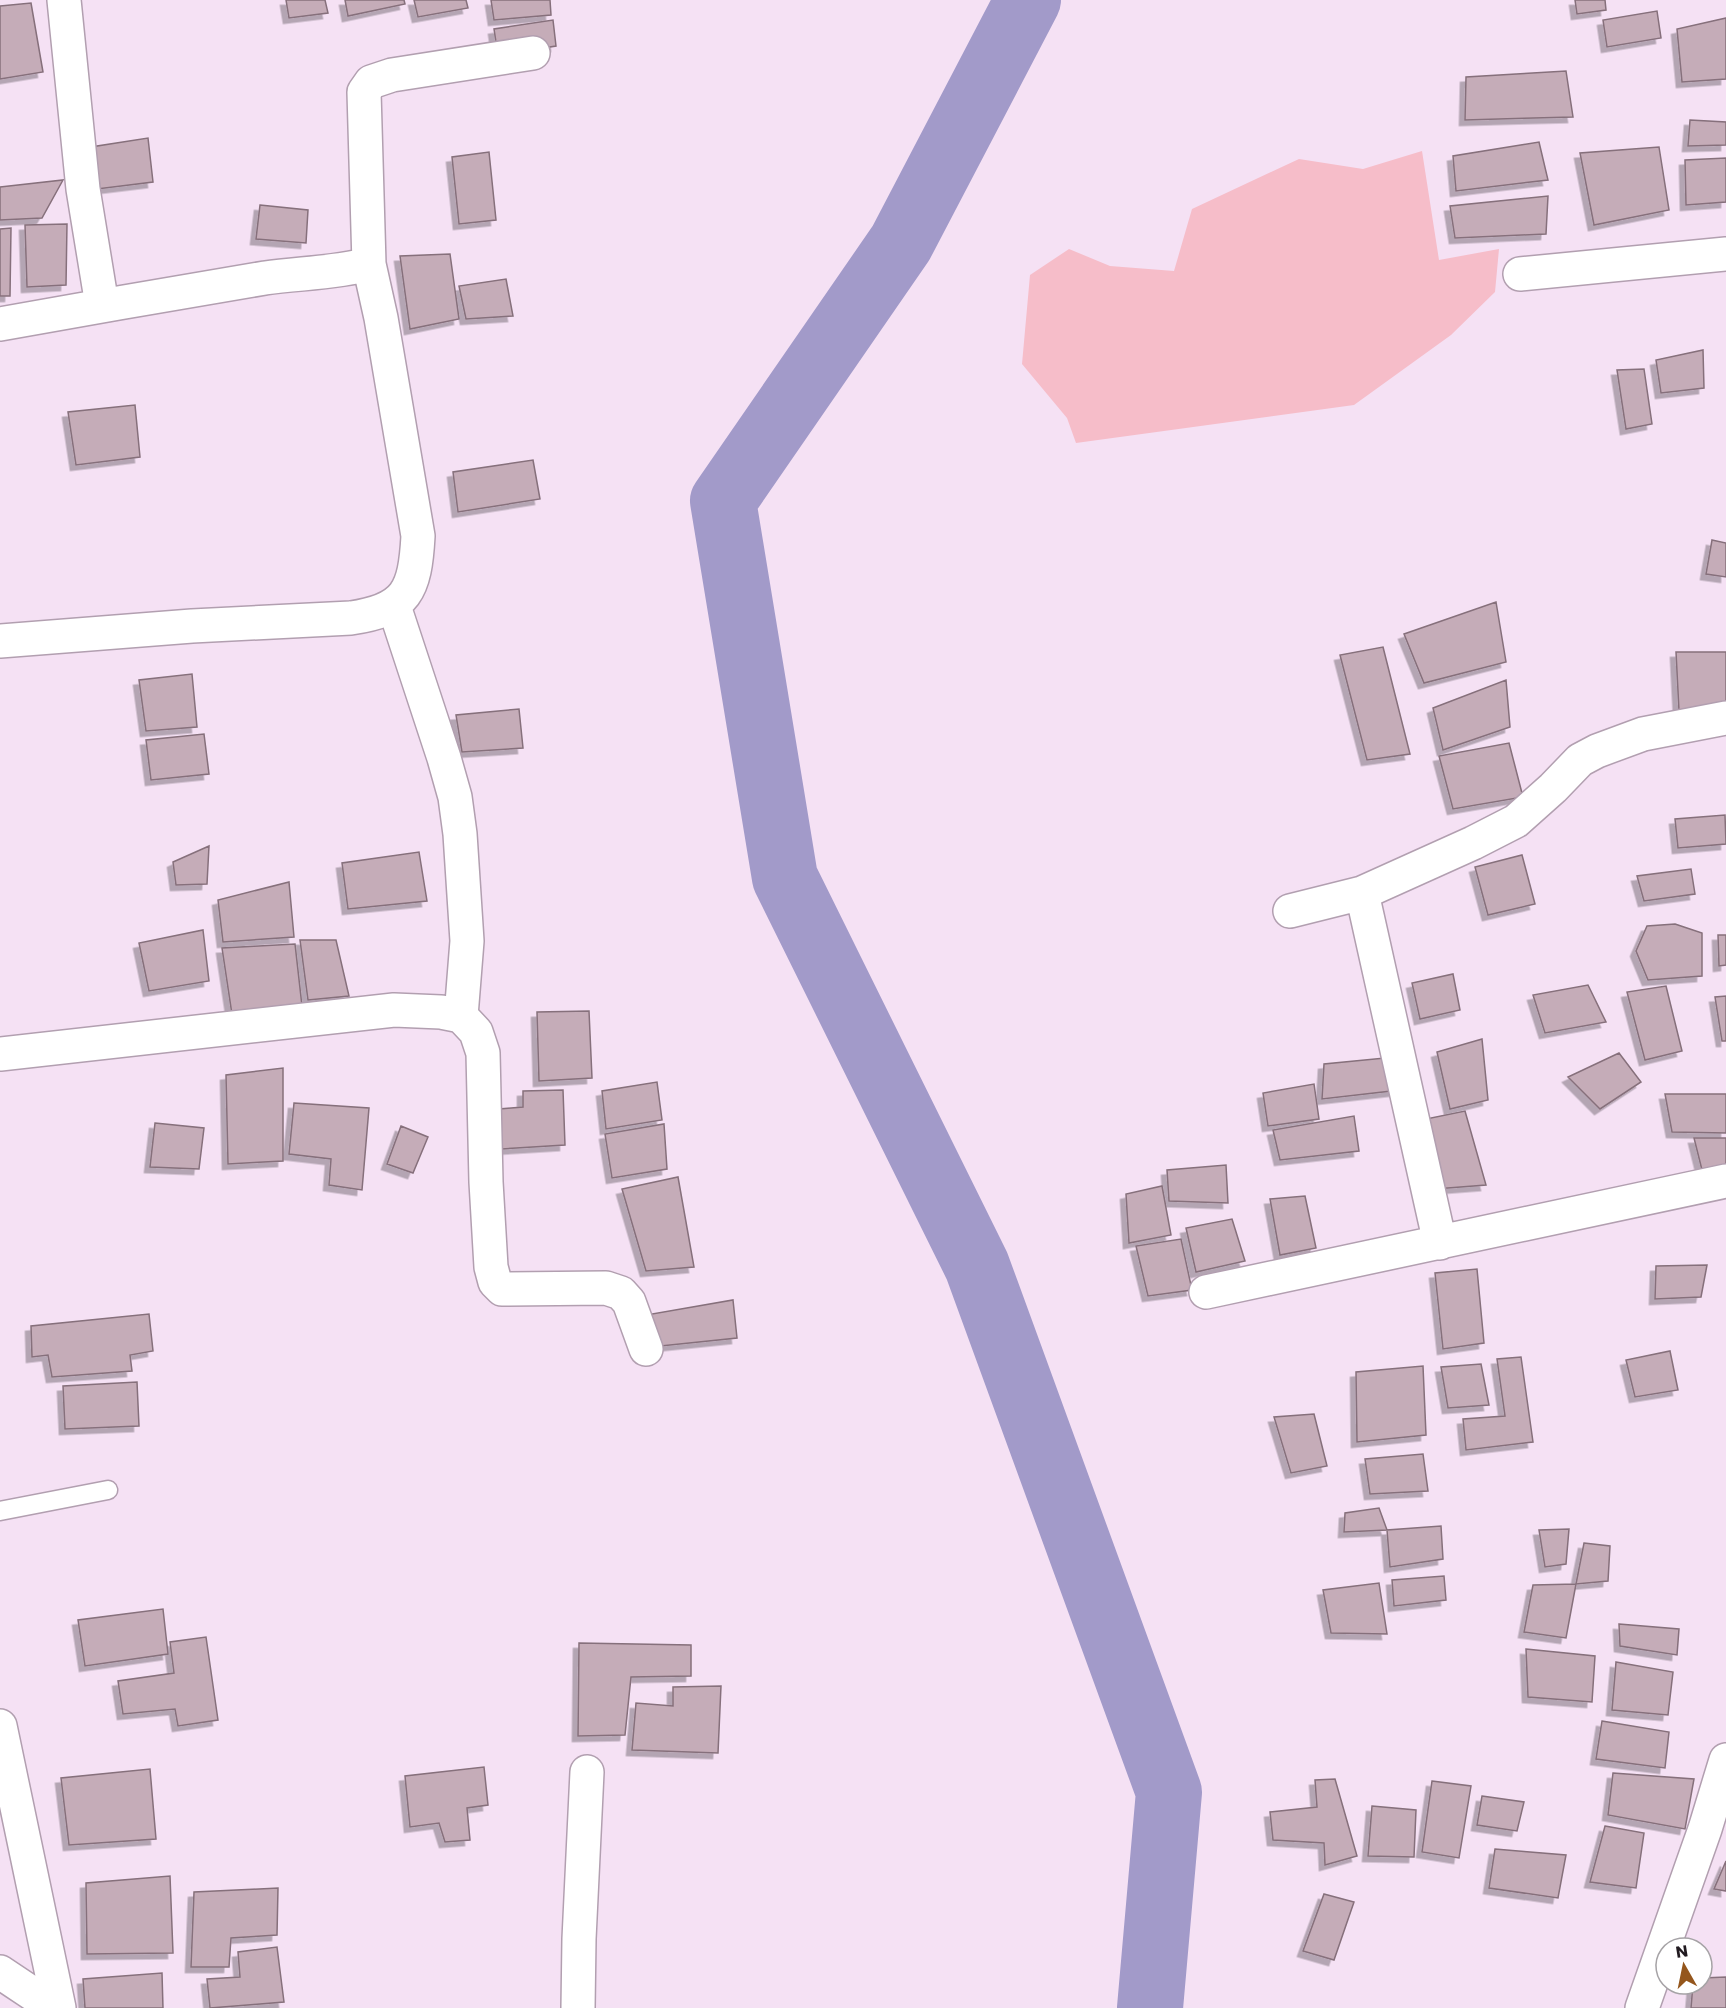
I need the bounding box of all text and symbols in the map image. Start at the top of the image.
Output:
north arrow [1654,1936,1714,1996]
text: N [1674,1939,1689,1964]

